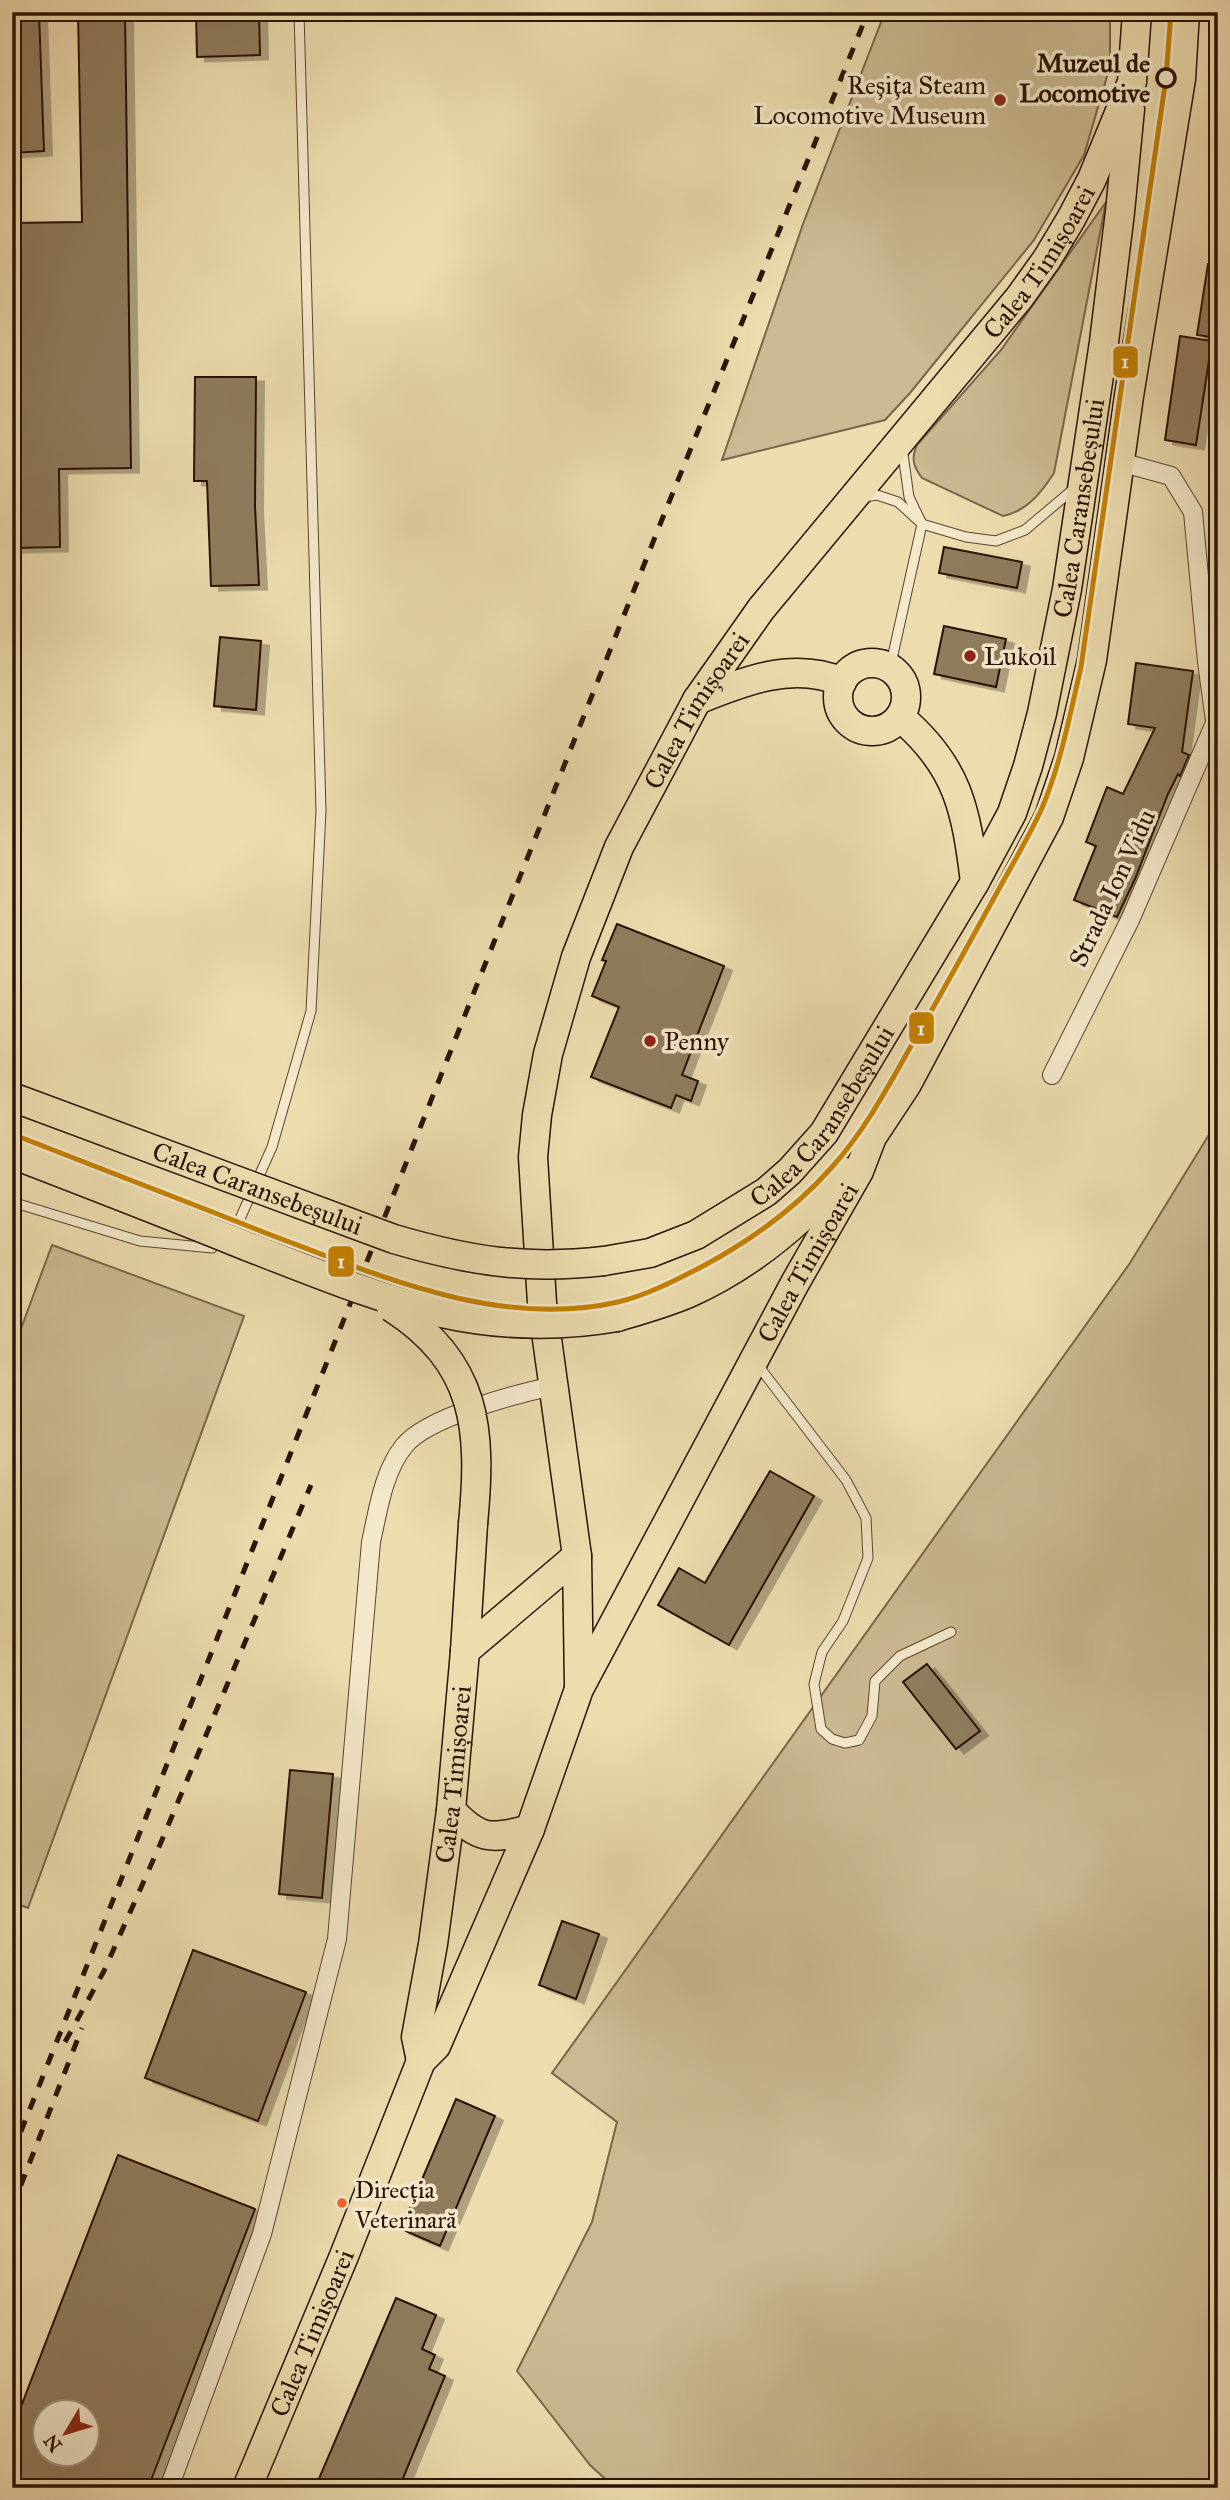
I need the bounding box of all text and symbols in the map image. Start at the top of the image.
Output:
place label: Muzeul de Locomotive [1019,47,1150,109]
marker: Muzeul de Locomotive [1156,68,1176,88]
place label: Reșița Steam Locomotive Museum [753,69,986,131]
marker: Reșița Steam Locomotive Museum [992,92,1008,108]
street label: Calea Timișoarei [976,180,1102,345]
line badge: 1 [1112,345,1139,379]
text: 1 [1121,350,1129,373]
street label: Calea Caransebeșului [1046,396,1111,621]
street label: Calea Timișoarei [637,625,756,795]
place label: Lukoil [984,640,1056,672]
marker: Lukoil [962,648,978,664]
street label: Strada Ion Vidu [1062,804,1162,972]
line badge: 1 [908,1011,935,1045]
text: 1 [917,1017,925,1040]
street label: Calea Caransebeșului [744,1020,901,1214]
place label: Penny [664,1025,730,1057]
marker: Penny [642,1033,658,1049]
street label: Calea Caransebeșului [148,1135,367,1242]
street label: Calea Timișoarei [750,1177,865,1348]
line badge: 1 [327,1245,355,1278]
text: 1 [337,1250,345,1273]
street label: Calea Timișoarei [428,1684,478,1865]
place label: Direcția Veterinară [354,2175,457,2235]
marker: Direcția Veterinară [335,2196,349,2210]
street label: Calea Timișoarei [263,2245,361,2422]
north arrow [32,2398,102,2468]
text: N [39,2430,67,2457]

